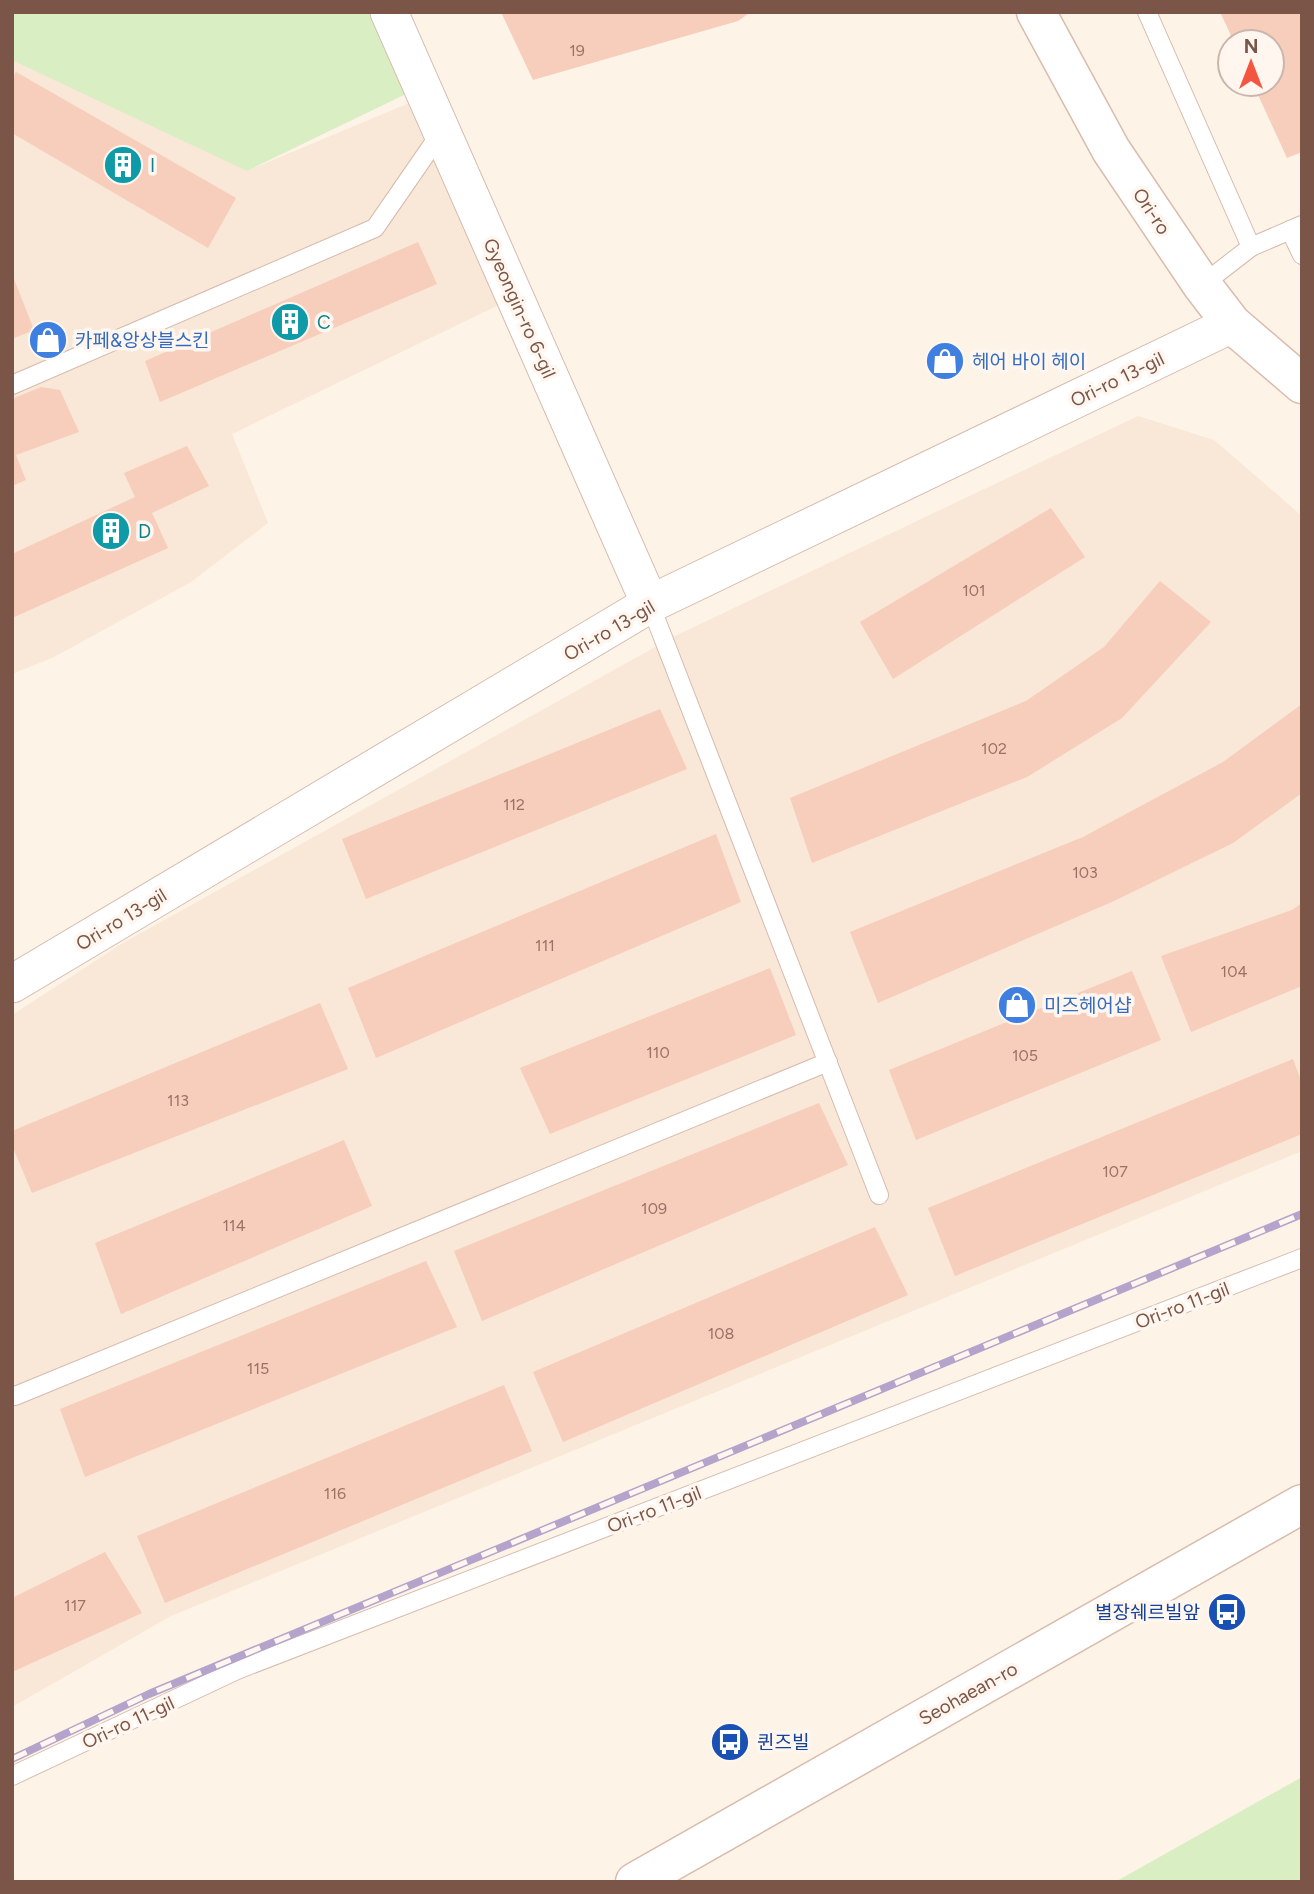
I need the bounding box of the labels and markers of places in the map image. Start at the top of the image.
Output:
building icon: I [102,144,144,186]
place label: I [150,154,155,177]
building icon: C [269,301,311,343]
place label: C [317,311,331,334]
shop icon: 카페&앙상블스킨 [27,319,69,361]
place label: 카페&앙상블스킨 [75,329,210,352]
shop icon: 헤어 바이 헤이 [924,340,966,382]
place label: 헤어 바이 헤이 [972,350,1086,373]
building icon: D [90,510,132,552]
place label: D [138,520,151,543]
shop icon: 미즈헤어샵 [996,984,1038,1026]
place label: 미즈헤어샵 [1044,994,1131,1017]
bus stop icon: 별장쉐르빌앞 [1206,1591,1248,1633]
place label: 별장쉐르빌앞 [1095,1601,1201,1624]
bus stop icon: 퀸즈빌 [709,1721,751,1763]
place label: 퀸즈빌 [757,1731,809,1754]

